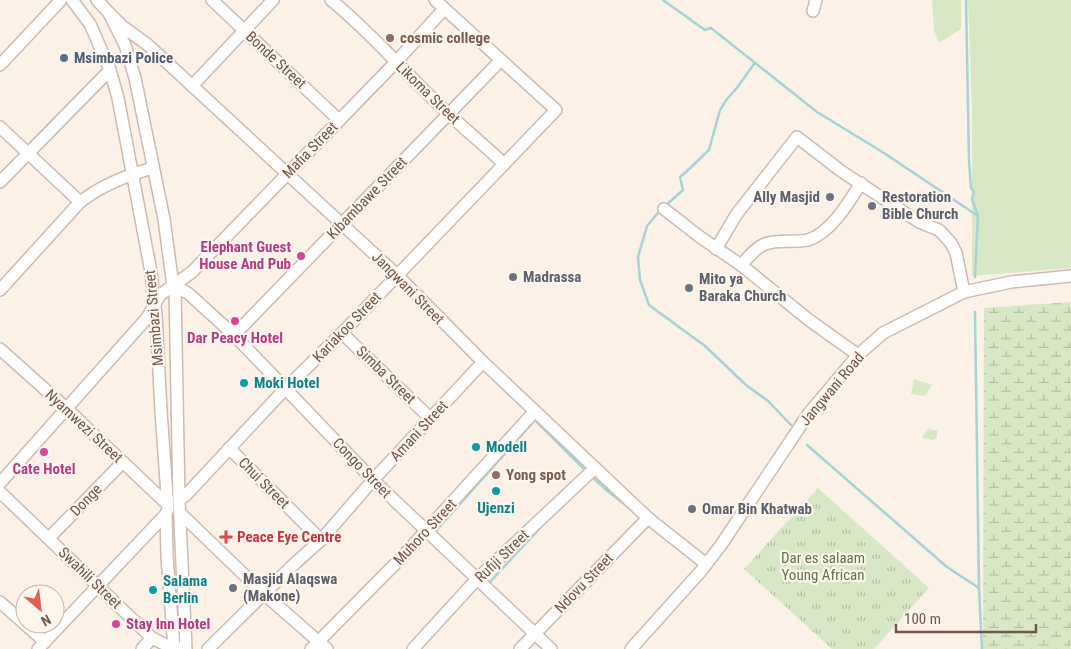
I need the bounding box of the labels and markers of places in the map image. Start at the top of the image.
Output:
place label: cosmic college [400,29,490,47]
marker: cosmic college [384,32,396,44]
place label: Msimbazi Police [74,49,173,67]
marker: Msimbazi Police [58,52,70,64]
place label: Ally Masjid [753,188,820,206]
place label: Restoration Bible Church [882,188,958,223]
marker: Ally Masjid [824,191,836,203]
marker: Restoration Bible Church [866,200,878,212]
place label: Elephant Guest House And Pub [199,238,291,273]
marker: Elephant Guest House And Pub [295,250,307,262]
place label: Madrassa [523,268,581,286]
place label: Mito ya Baraka Church [699,270,786,305]
marker: Madrassa [507,271,519,283]
marker: Mito ya Baraka Church [683,282,695,294]
marker: Dar Peacy Hotel [229,315,241,327]
place label: Dar Peacy Hotel [187,329,283,347]
place label: Moki Hotel [254,374,319,392]
marker: Moki Hotel [238,377,250,389]
place label: Modell [486,438,527,456]
marker: Modell [470,441,482,453]
marker: Cate Hotel [38,446,50,458]
place label: Cate Hotel [12,460,76,478]
place label: Yong spot [506,466,566,484]
marker: Yong spot [490,469,502,481]
marker: Ujenzi [490,485,502,497]
place label: Ujenzi [477,499,515,517]
place label: Omar Bin Khatwab [702,500,812,518]
marker: Omar Bin Khatwab [686,503,698,515]
place label: Peace Eye Centre [237,528,341,546]
marker: Peace Eye Centre [219,530,233,544]
place label: Masjid Alaqswa (Makone) [243,570,337,605]
place label: Salama Berlin [163,572,207,607]
marker: Masjid Alaqswa (Makone) [227,582,239,594]
marker: Salama Berlin [147,584,159,596]
place label: Stay Inn Hotel [126,615,210,633]
marker: Stay Inn Hotel [110,618,122,630]

